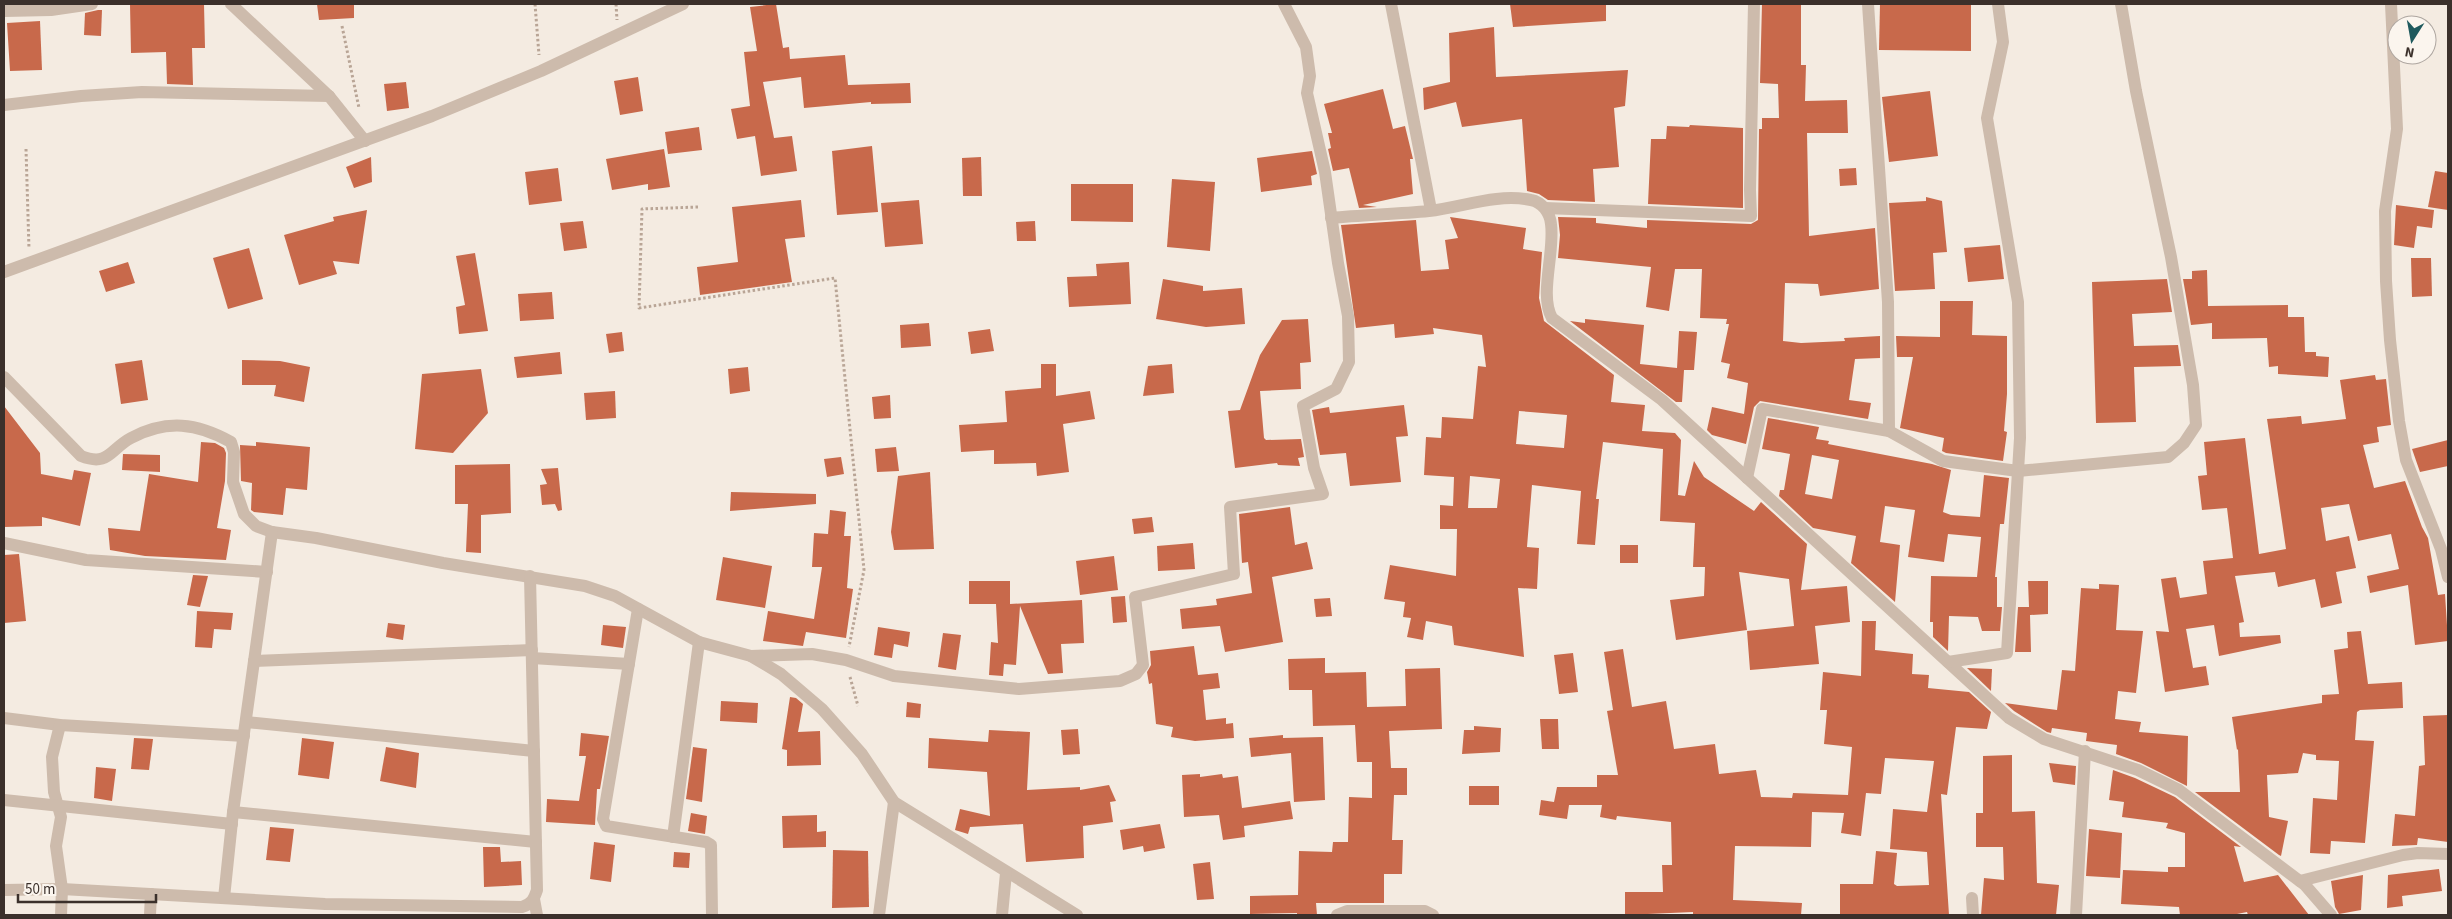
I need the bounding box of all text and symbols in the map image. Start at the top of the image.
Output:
north arrow [2387,15,2437,65]
text: N [2403,41,2416,62]
scale bar [18,872,155,904]
text: 50 m [25,879,55,900]

